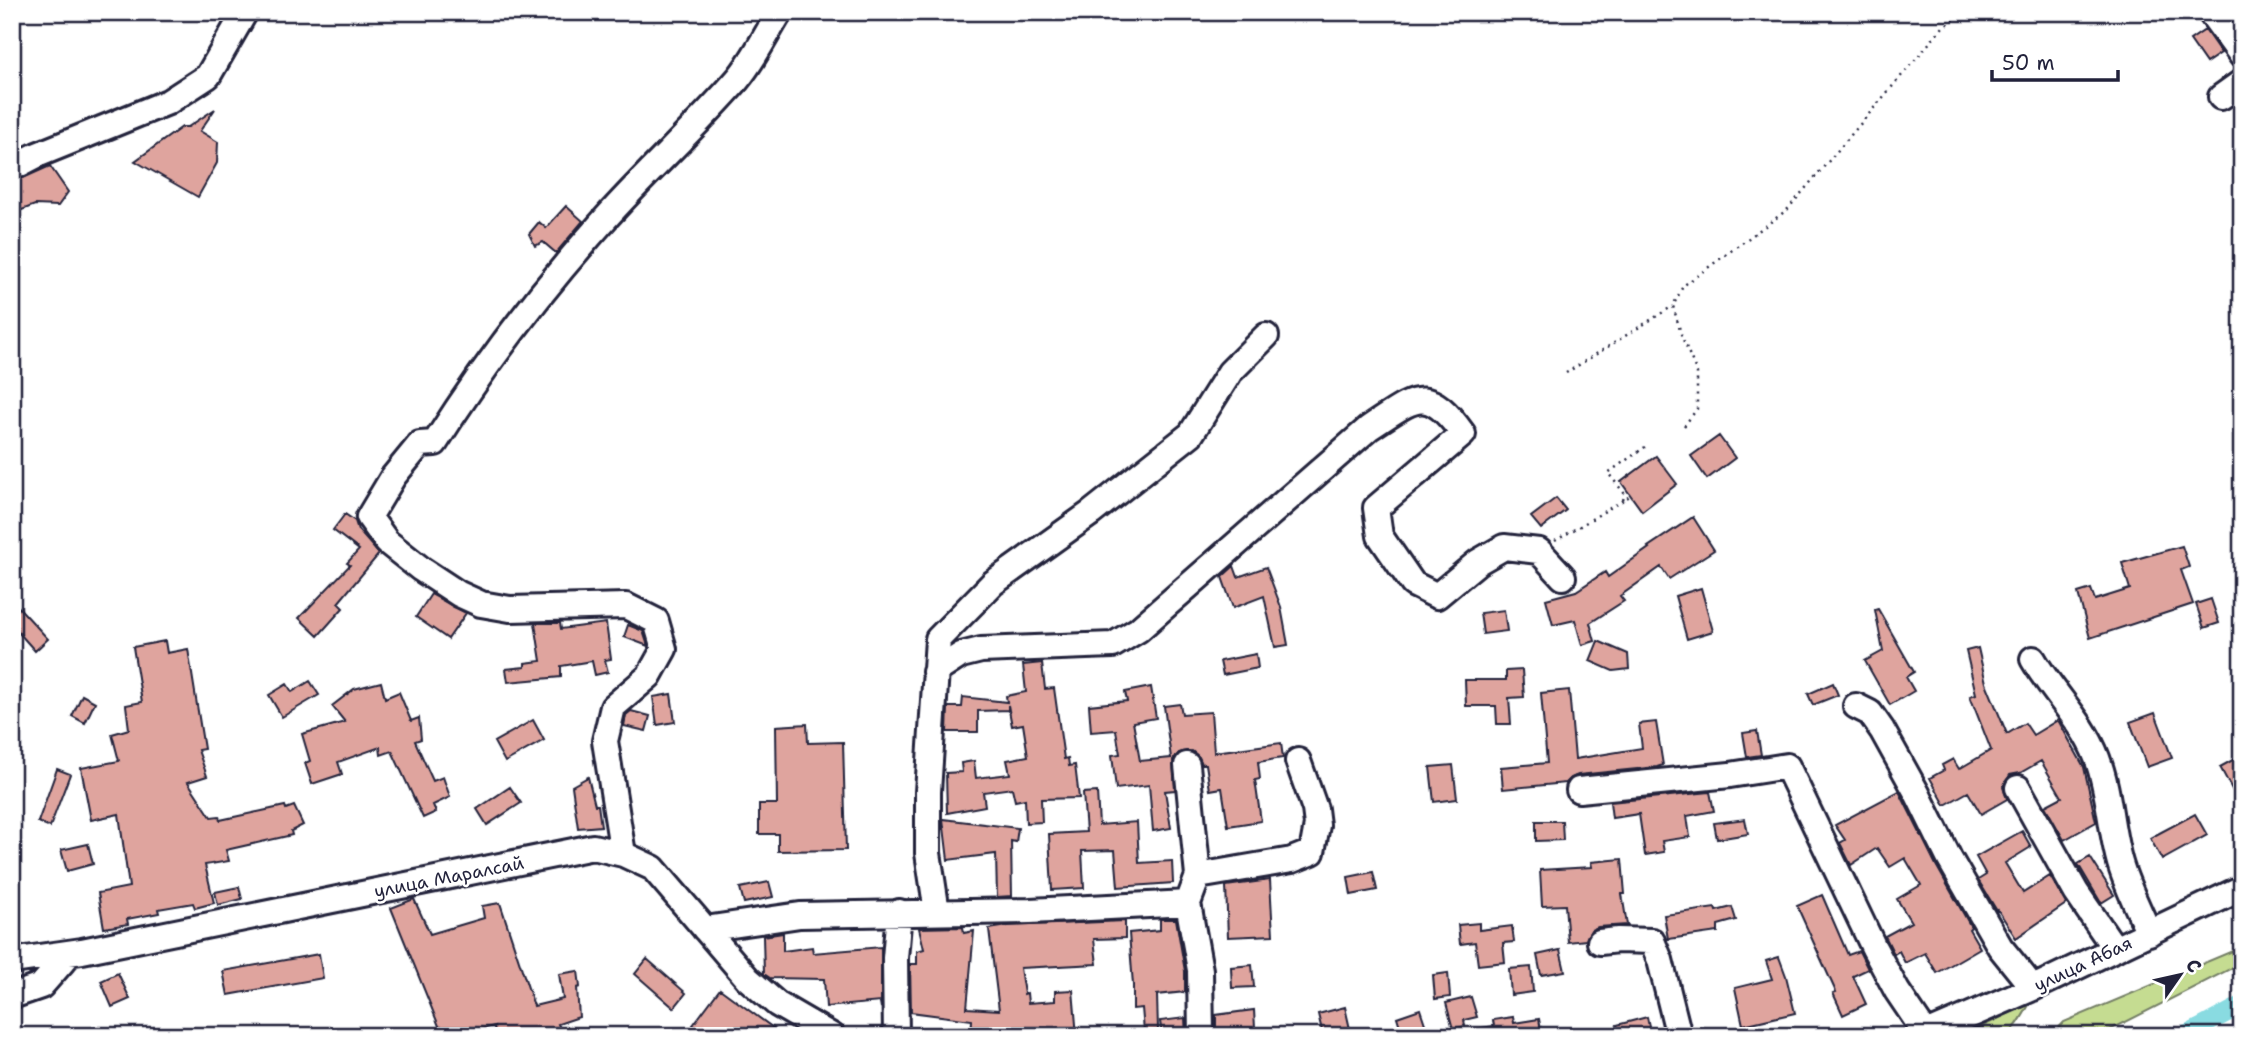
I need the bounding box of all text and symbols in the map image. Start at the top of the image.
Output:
scale bar [1992,38,2118,82]
text: 50 m [2002,49,2055,77]
street label: улица Маралсай [372,851,526,903]
street label: улица Абая [2030,931,2136,997]
north arrow [2146,940,2216,1010]
text: С [2180,954,2207,978]

